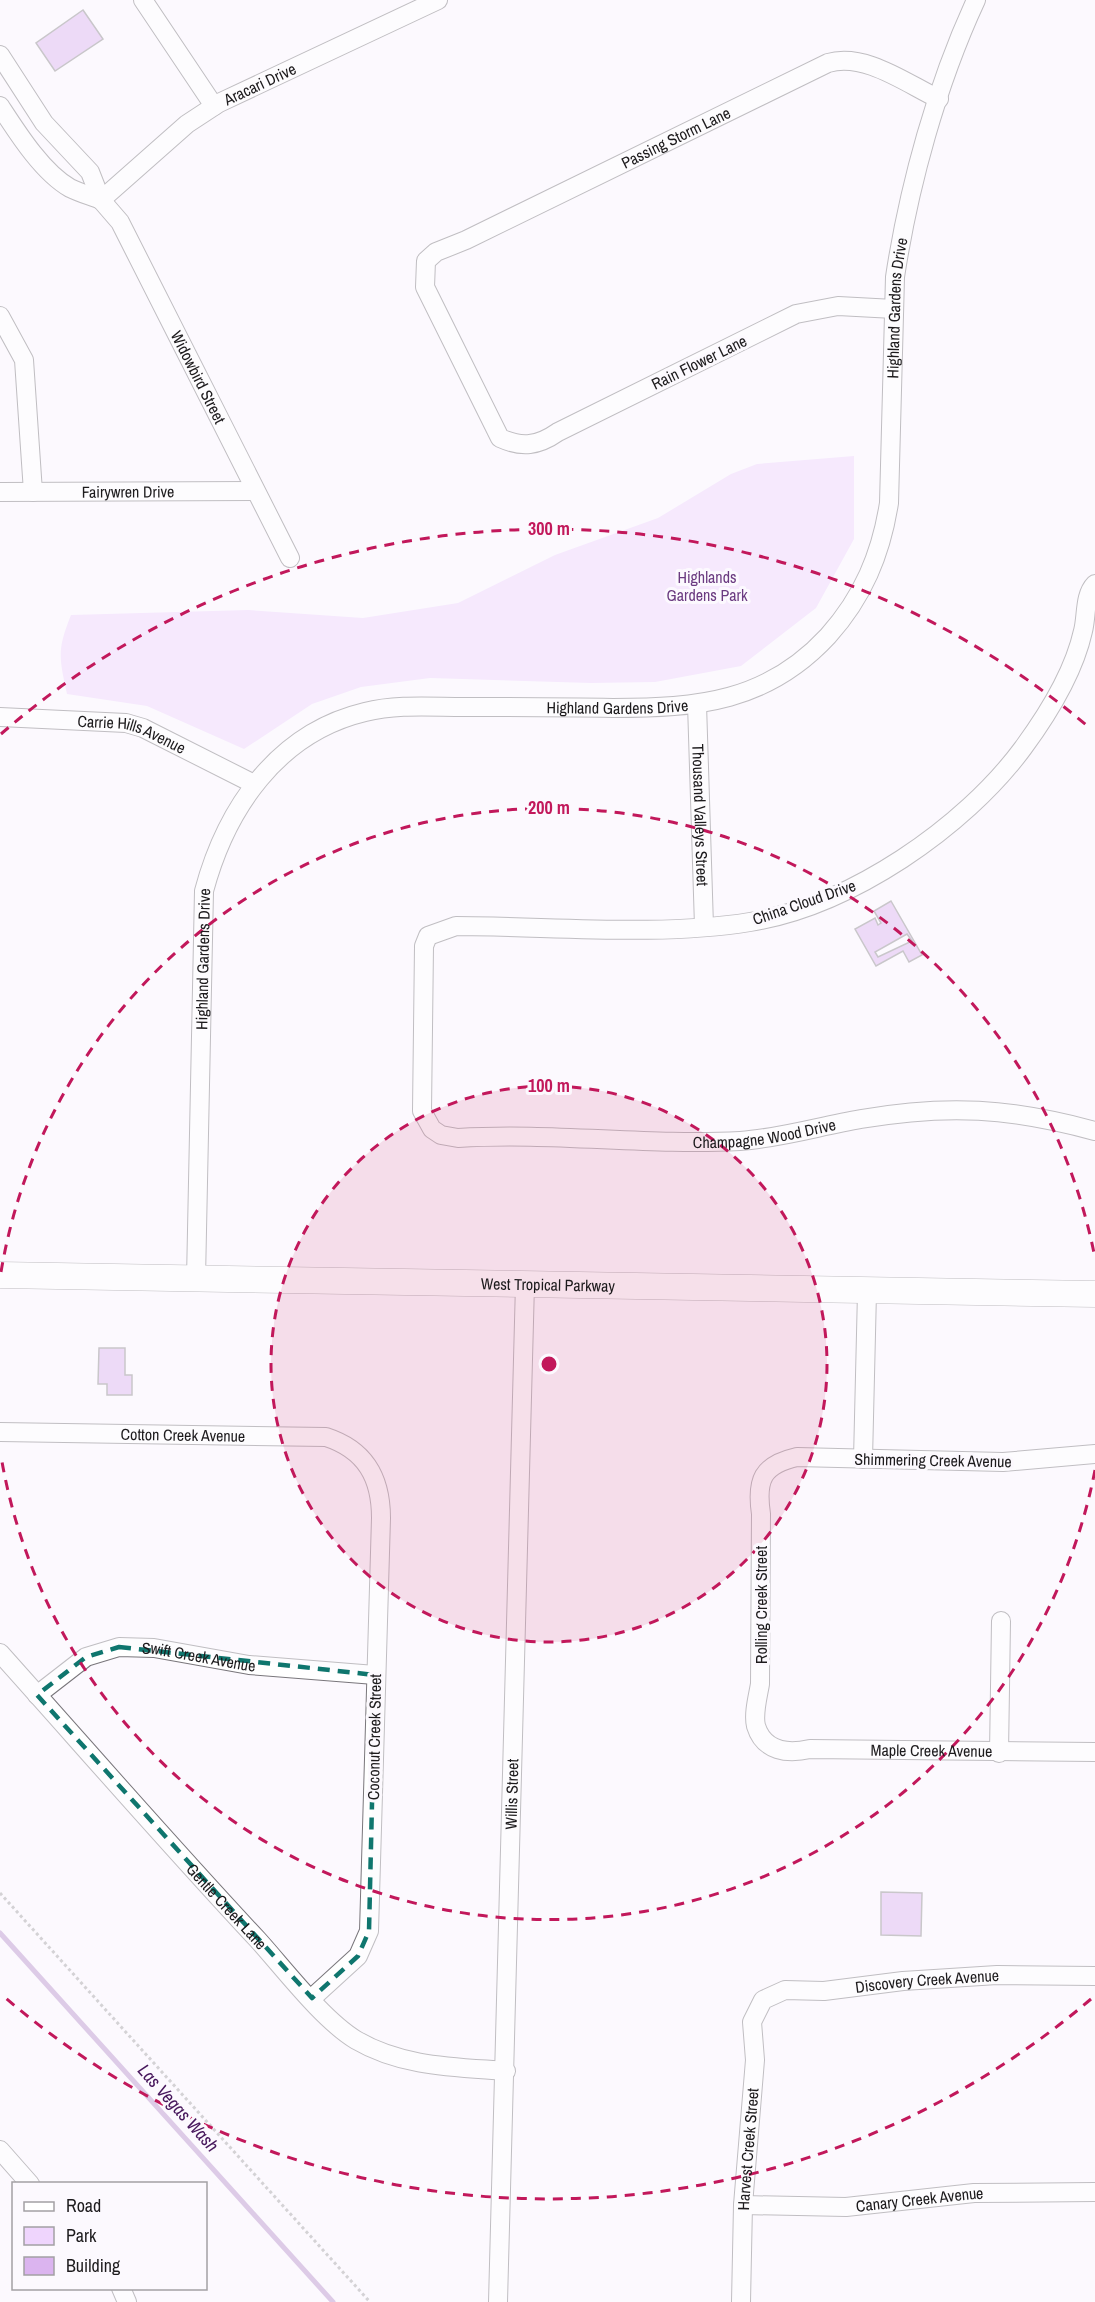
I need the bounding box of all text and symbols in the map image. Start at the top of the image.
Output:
street label: Aracari Drive [219,57,299,111]
street label: Passing Storm Lane [617,101,734,173]
street label: Highland Gardens Drive [881,236,913,379]
street label: Widowbird Street [166,327,231,427]
street label: Rain Flower Lane [648,329,750,395]
street label: Fairywren Drive [82,480,174,503]
text: 300 m [528,516,570,541]
park label: Highlands Gardens Park [667,566,748,606]
street label: Highland Gardens Drive [546,694,689,719]
street label: Carrie Hills Avenue [77,710,190,759]
street label: Thousand Valleys Street [687,744,714,887]
text: 200 m [528,795,570,820]
street label: China Cloud Drive [749,874,859,930]
street label: Highland Gardens Drive [190,888,215,1030]
text: 100 m [528,1073,570,1098]
street label: Champagne Wood Drive [693,1113,838,1153]
street label: West Tropical Parkway [481,1272,616,1297]
centre of rings [539,1354,559,1374]
street label: Cotton Creek Avenue [121,1423,245,1447]
street label: Shimmering Creek Avenue [854,1448,1012,1472]
street label: Rolling Creek Street [750,1546,772,1664]
street label: Swift Creek Avenue [142,1637,256,1676]
street label: Coconut Creek Street [362,1673,386,1800]
street label: Maple Creek Avenue [871,1739,992,1762]
street label: Willis Street [500,1758,523,1830]
street label: Gentle Creek Lane [181,1858,272,1954]
street label: Discovery Creek Avenue [854,1964,1000,1998]
water label: Las Vegas Wash [132,2058,225,2157]
street label: Harvest Creek Street [732,2087,764,2211]
legend [12,2182,207,2290]
street label: Canary Creek Avenue [855,2182,983,2217]
text: Road [66,2193,101,2218]
text: Park [66,2223,97,2248]
text: Building [66,2253,121,2278]

